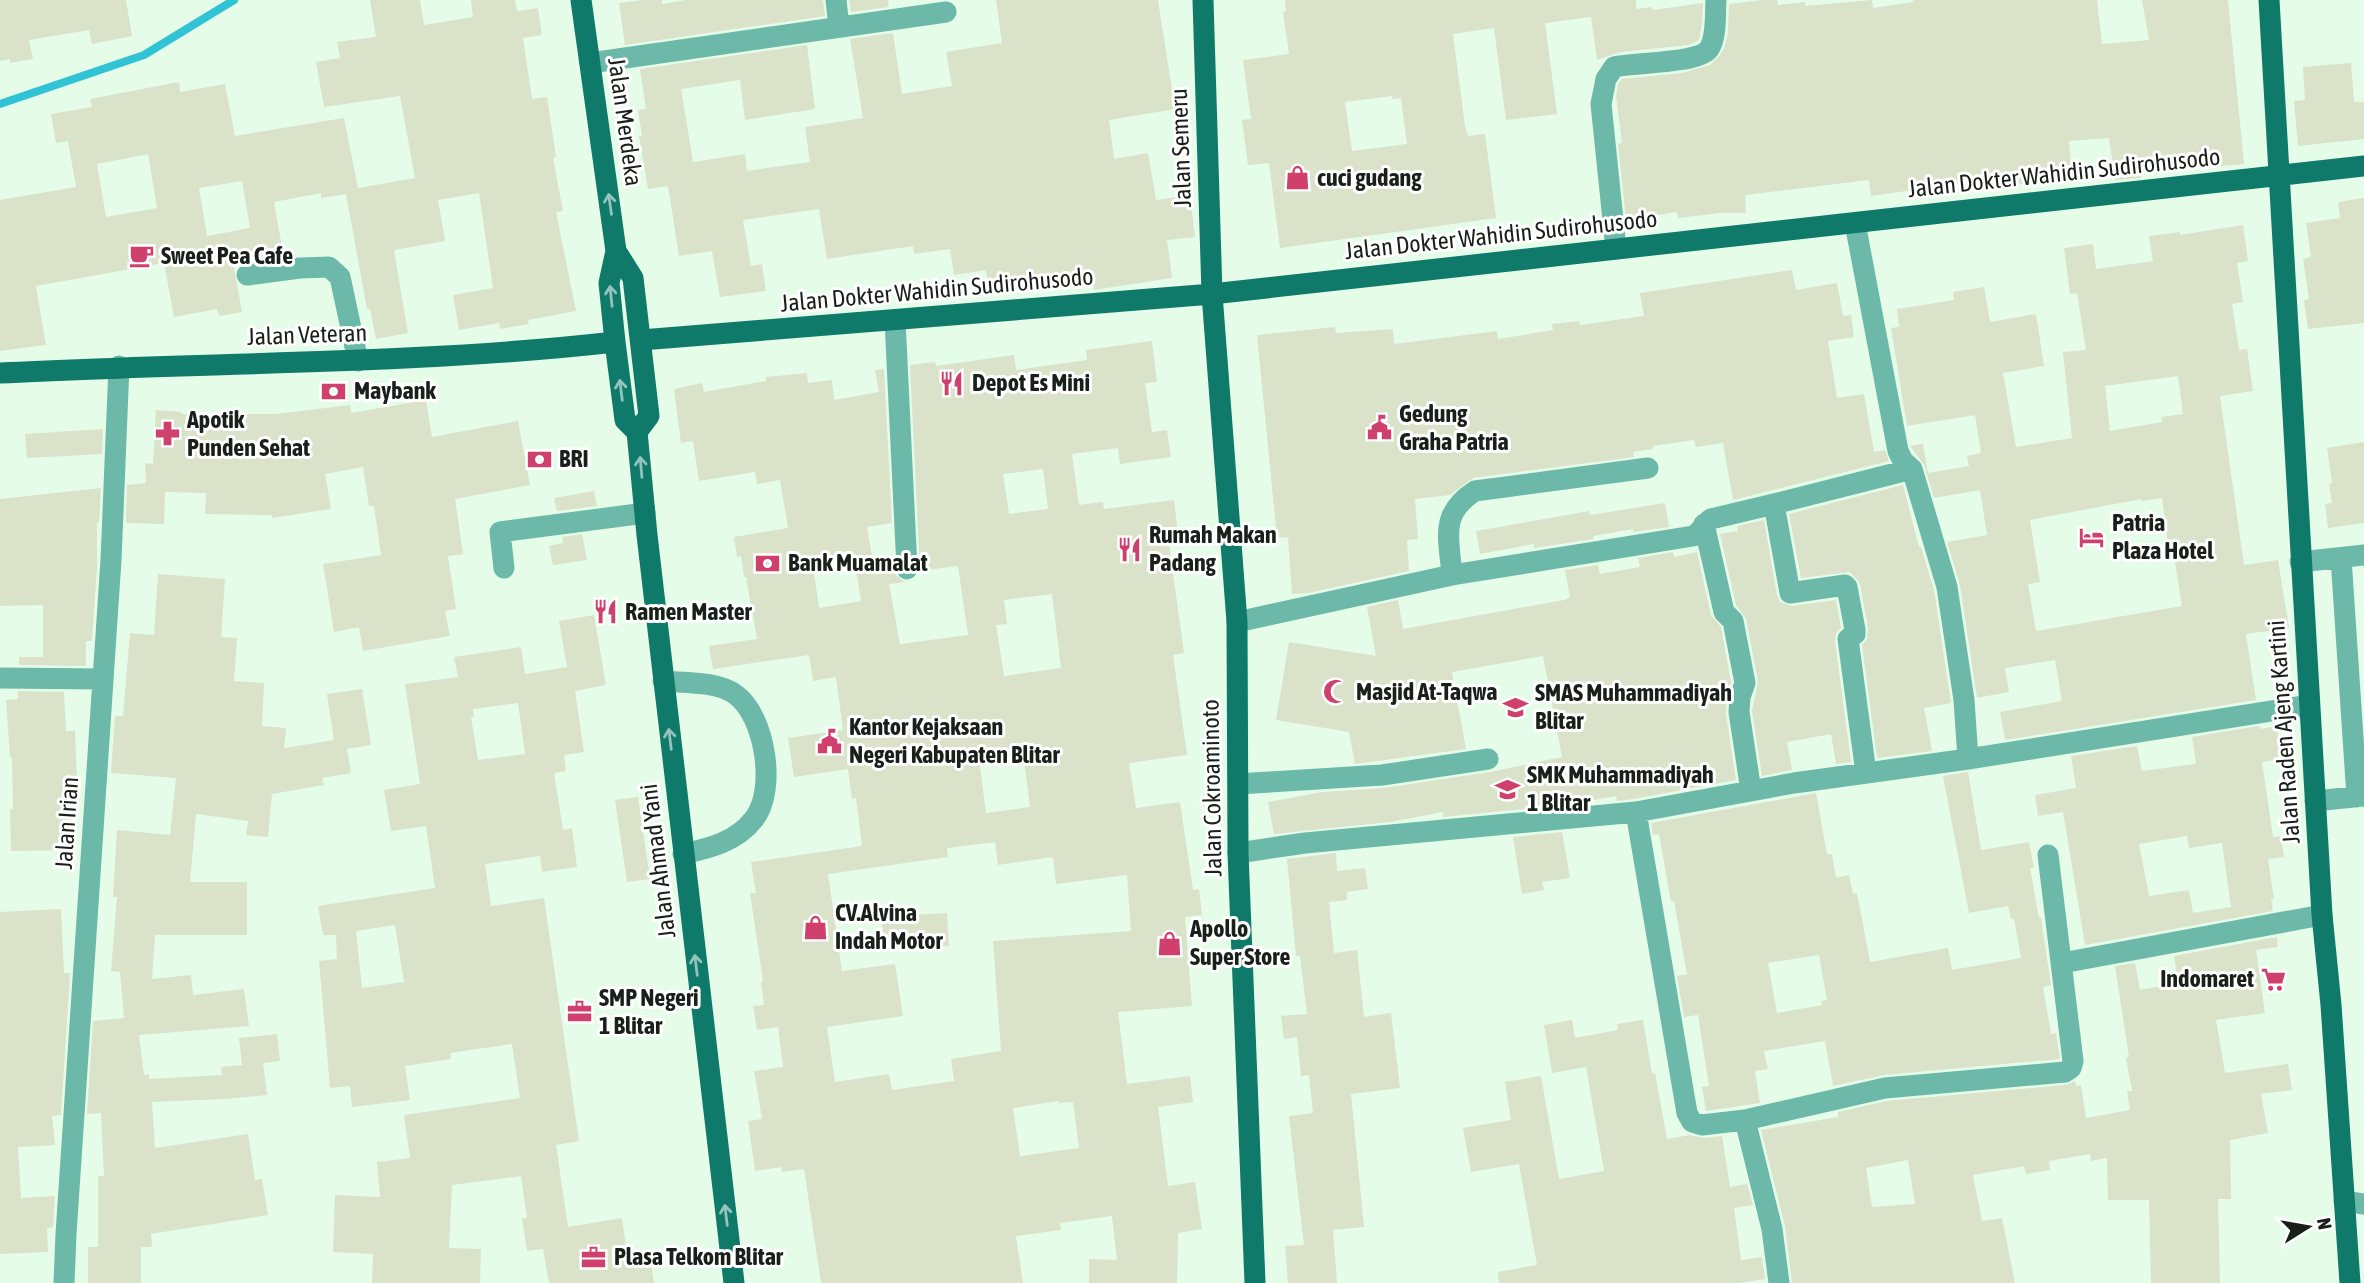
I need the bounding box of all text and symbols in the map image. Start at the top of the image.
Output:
street label: Jalan Merdeka [603,56,648,188]
street label: Jalan Semeru [1165,88,1196,208]
street label: Jalan Dokter Wahidin Sudirohusodo [1906,143,2221,202]
shop icon: cuci gudang [1283,164,1311,192]
place label: cuci gudang [1317,164,1422,191]
one-way arrow [603,193,616,216]
street label: Jalan Dokter Wahidin Sudirohusodo [1343,205,1658,264]
cafe icon: Sweet Pea Cafe [127,242,155,270]
place label: Sweet Pea Cafe [161,242,293,269]
street label: Jalan Dokter Wahidin Sudirohusodo [779,262,1094,317]
one-way arrow [604,285,617,308]
street label: Jalan Veteran [246,319,368,350]
restaurant icon: Depot Es Mini [938,369,966,397]
place label: Depot Es Mini [972,369,1090,396]
bank icon: Maybank [320,377,348,405]
place label: Maybank [354,377,436,404]
one-way arrow [615,379,628,401]
place label: Gedung Graha Patria [1399,400,1509,455]
place label: Apotik Punden Sehat [186,406,310,461]
public building icon: Gedung Graha Patria [1365,414,1393,442]
pharmacy icon: Apotik Punden Sehat [153,420,181,448]
bank icon: BRI [525,445,553,473]
place label: BRI [559,445,589,472]
one-way arrow [634,456,647,479]
place label: Patria Plaza Hotel [2112,509,2214,564]
place label: Rumah Makan Padang [1149,521,1277,576]
hotel icon: Patria Plaza Hotel [2078,523,2106,551]
restaurant icon: Rumah Makan Padang [1115,535,1143,563]
bank icon: Bank Muamalat [754,549,782,577]
place label: Bank Muamalat [788,549,928,576]
restaurant icon: Ramen Master [591,598,619,626]
place label: Ramen Master [625,598,753,625]
street label: Jalan Raden Ajeng Kartini [2262,619,2305,845]
mosque icon: Masjid At-Taqwa [1322,678,1350,706]
place label: Masjid At-Taqwa [1356,678,1498,705]
place label: SMAS Muhammadiyah Blitar [1535,679,1732,734]
school or university icon: SMAS Muhammadiyah Blitar [1501,693,1529,721]
street label: Jalan Cokroaminoto [1196,699,1227,877]
place label: Kantor Kejaksaan Negeri Kabupaten Blitar [849,713,1060,768]
public building icon: Kantor Kejaksaan Negeri Kabupaten Blitar [815,727,843,755]
one-way arrow [663,728,676,751]
place label: SMK Muhammadiyah 1 Blitar [1527,761,1714,816]
school or university icon: SMK Muhammadiyah 1 Blitar [1493,775,1521,803]
street label: Jalan Irian [50,776,83,870]
street label: Jalan Ahmad Yani [635,782,680,940]
place label: CV.Alvina Indah Motor [835,899,944,954]
shop icon: CV.Alvina Indah Motor [801,913,829,941]
place label: Apollo Super Store [1189,915,1290,970]
shop icon: Apollo Super Store [1156,929,1184,957]
one-way arrow [690,954,703,977]
place label: Indomaret [2160,965,2254,992]
supermarket icon: Indomaret [2260,965,2288,993]
place label: SMP Negeri 1 Blitar [599,984,699,1039]
office icon: SMP Negeri 1 Blitar [565,998,593,1026]
north arrow [2273,1192,2343,1262]
one-way arrow [719,1204,732,1227]
text: N [2313,1216,2337,1231]
office icon: Plasa Telkom Blitar [580,1243,608,1271]
place label: Plasa Telkom Blitar [614,1243,784,1270]

